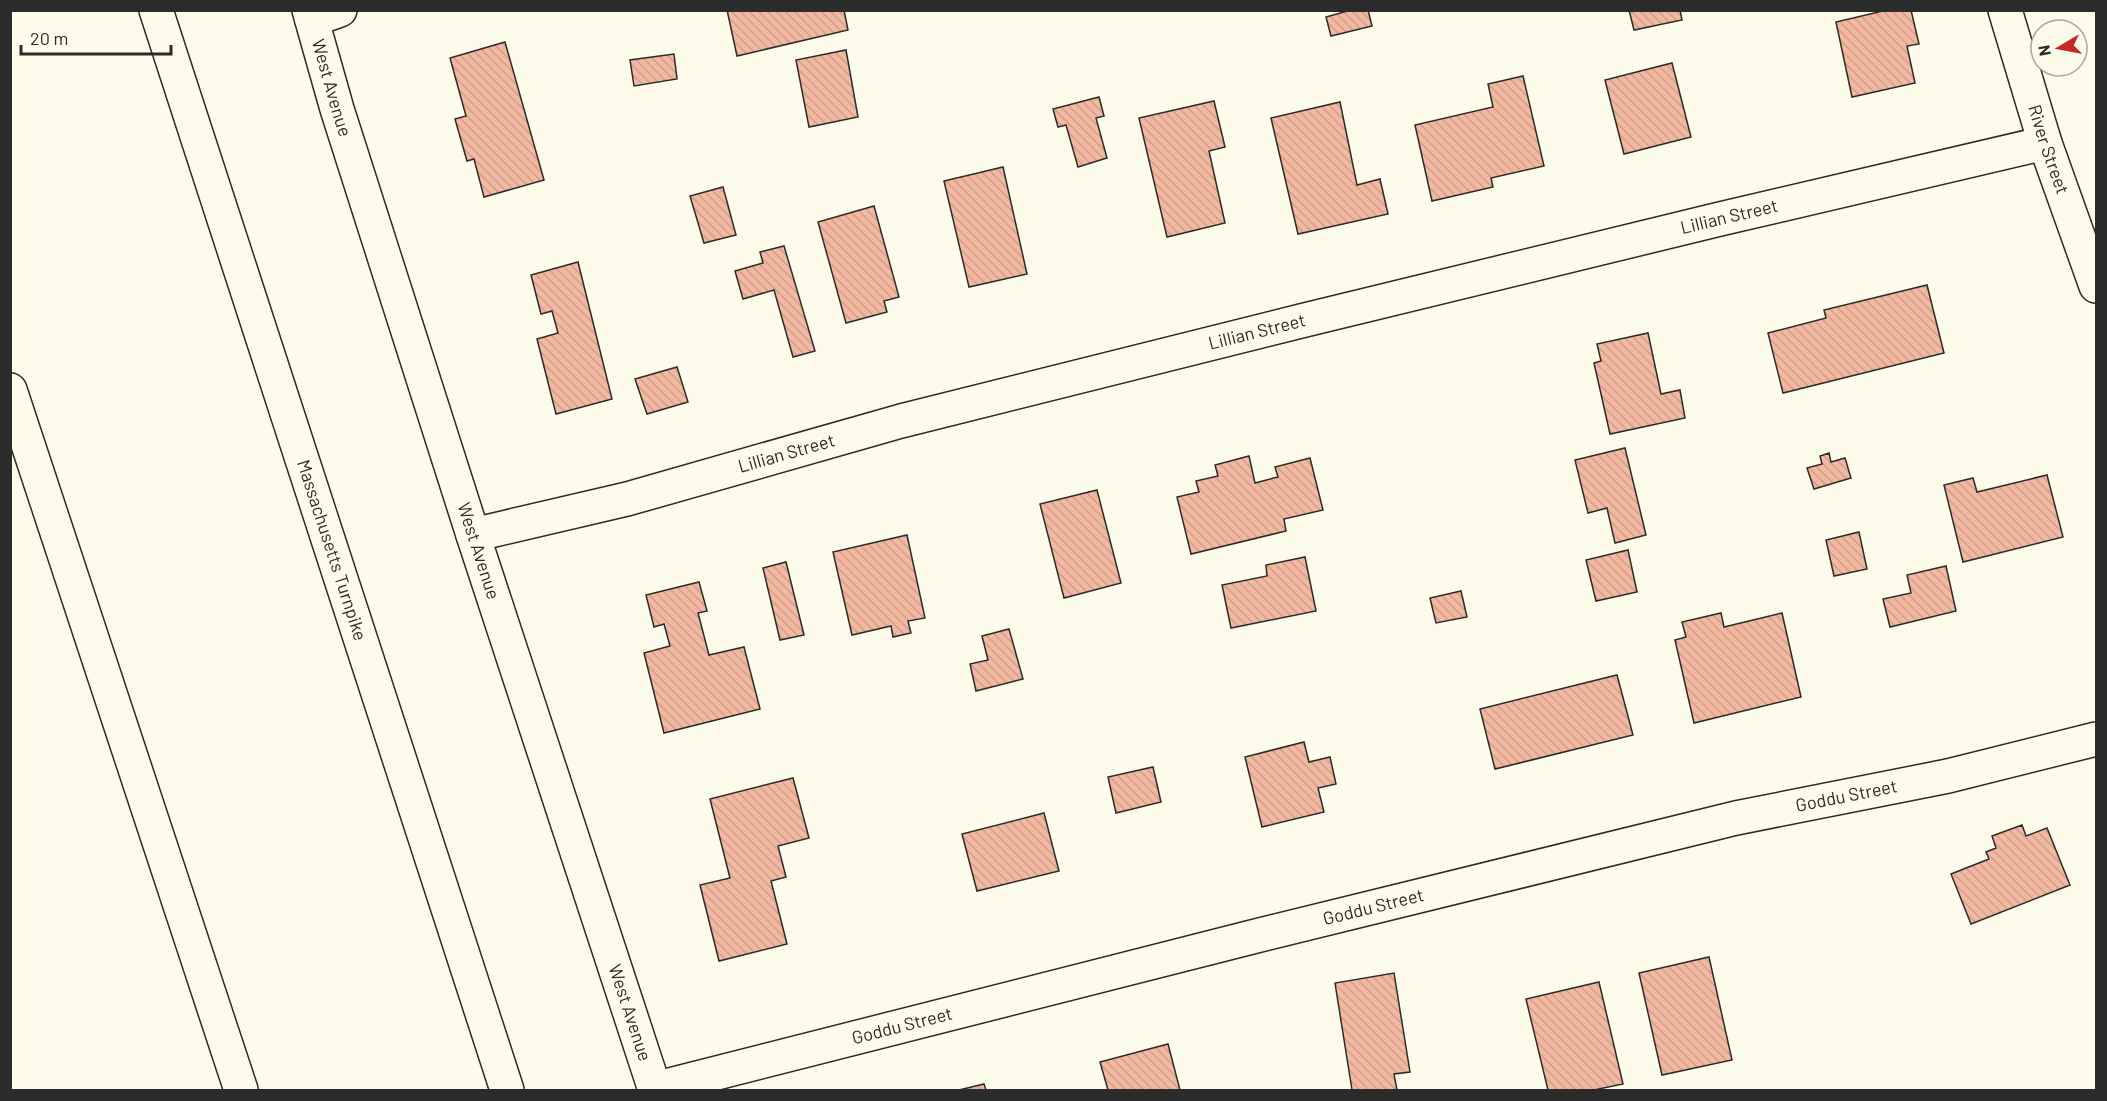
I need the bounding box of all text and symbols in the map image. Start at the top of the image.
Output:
scale bar [21,18,171,56]
north arrow [2029,18,2089,78]
text: 20 m [30,27,68,49]
street label: West Avenue [308,36,357,139]
text: N [2033,44,2054,58]
street label: River Street [2024,102,2074,197]
street label: Lillian Street [1678,194,1780,238]
street label: Lillian Street [1206,308,1308,354]
street label: Lillian Street [735,428,837,477]
street label: Massachusetts Turnpike [293,457,372,643]
street label: West Avenue [453,500,505,602]
street label: Goddu Street [1794,774,1899,816]
street label: Goddu Street [1321,883,1426,929]
street label: West Avenue [605,961,657,1064]
street label: Goddu Street [849,1002,954,1048]

